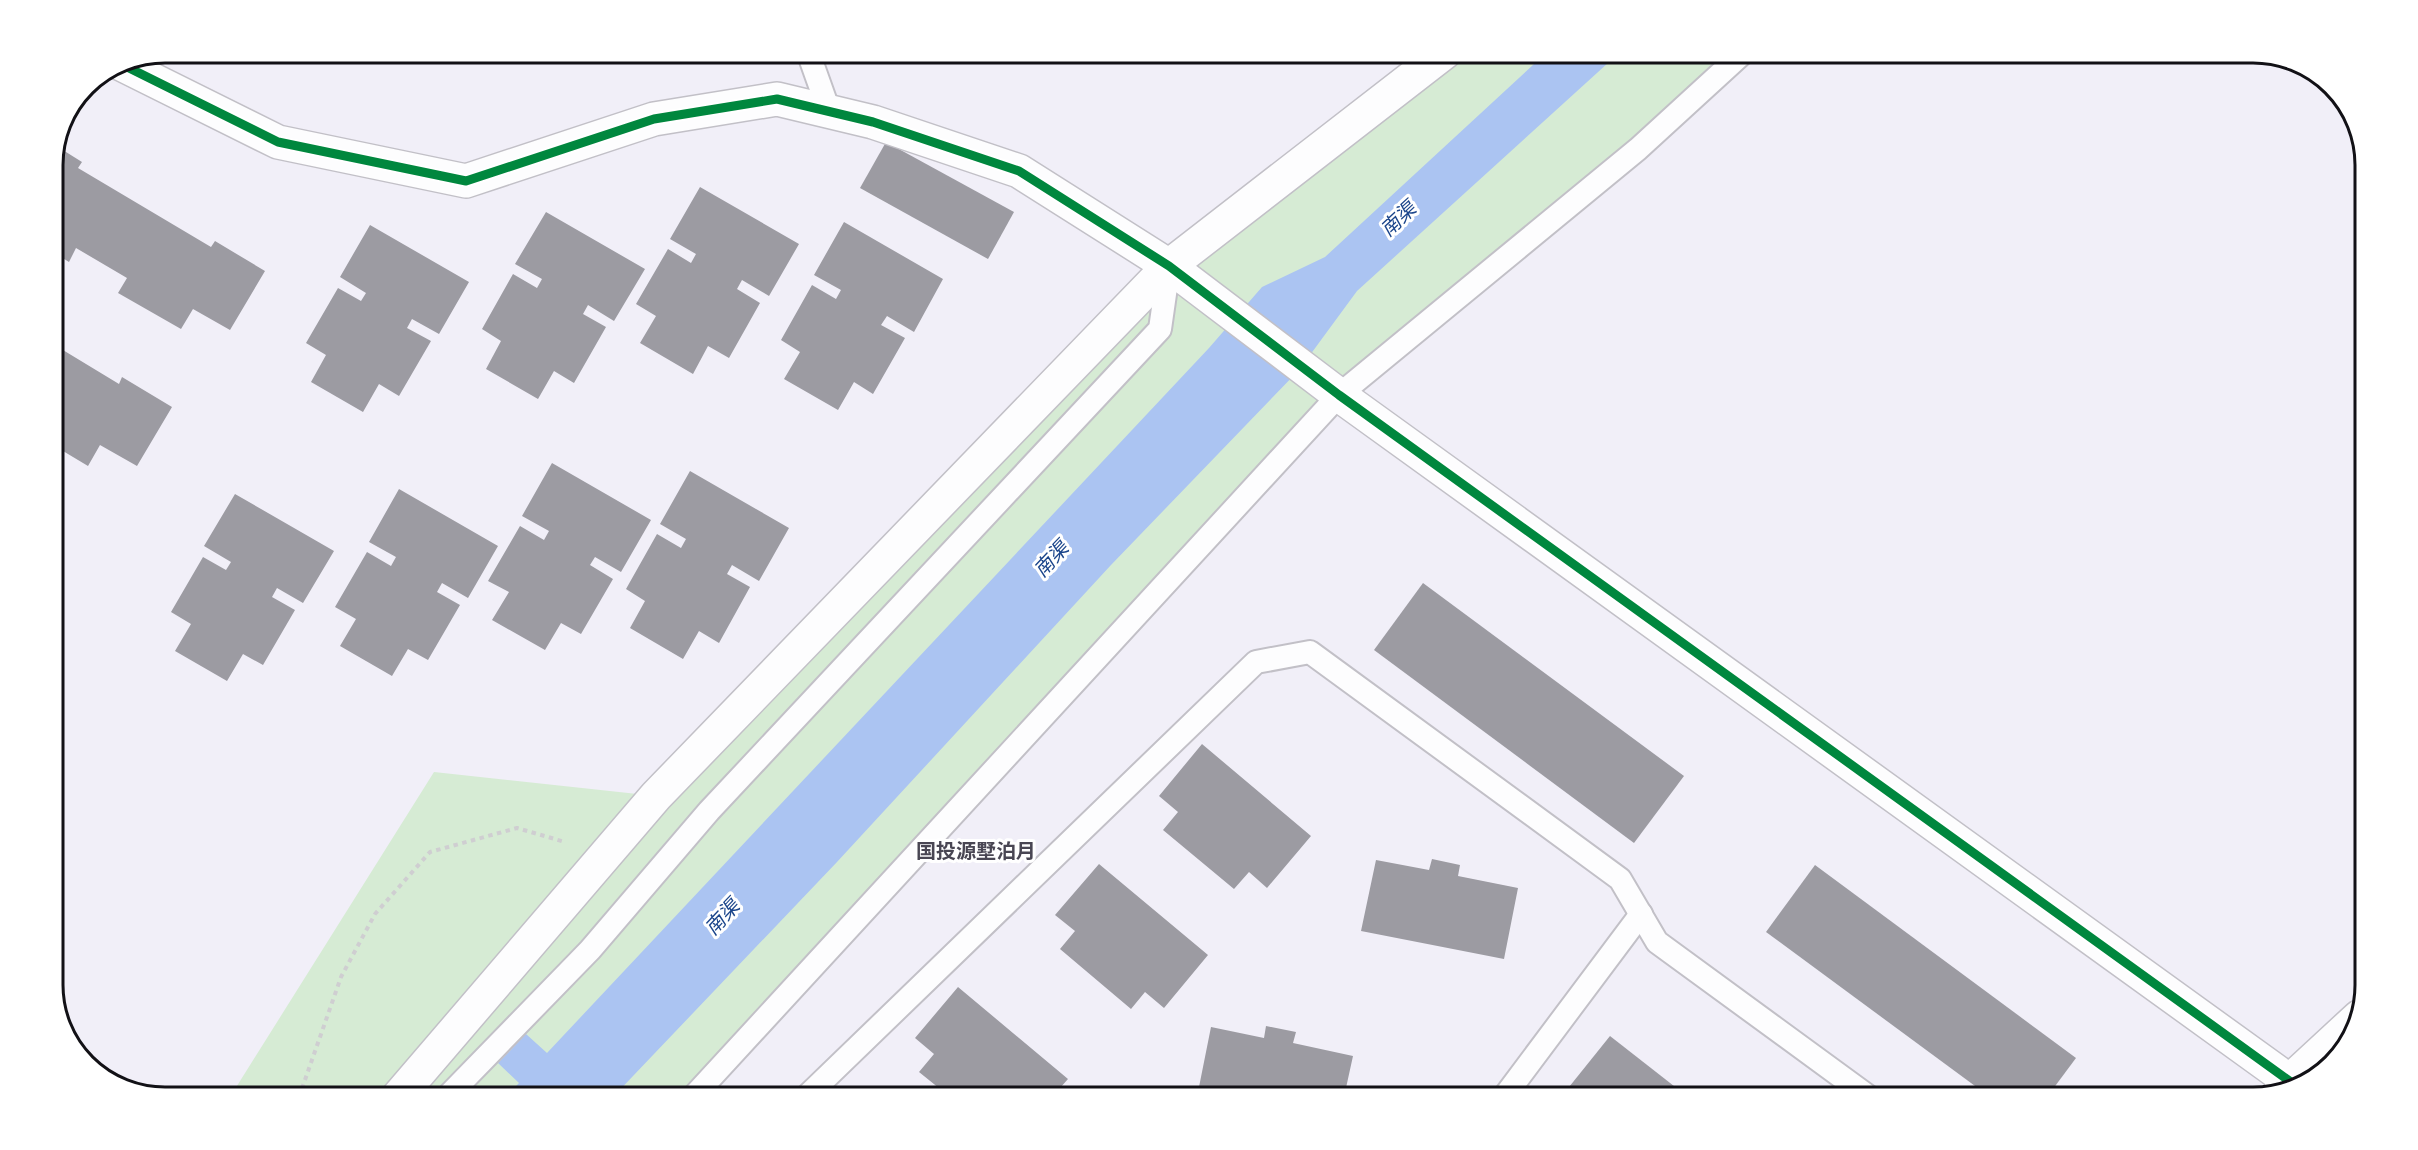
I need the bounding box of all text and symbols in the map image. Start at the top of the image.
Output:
water label: 南渠 [1375,194,1423,241]
water label: 南渠 [1028,533,1075,582]
district label: 国投源墅泊月 [916,838,1036,863]
water label: 南渠 [699,891,746,940]

